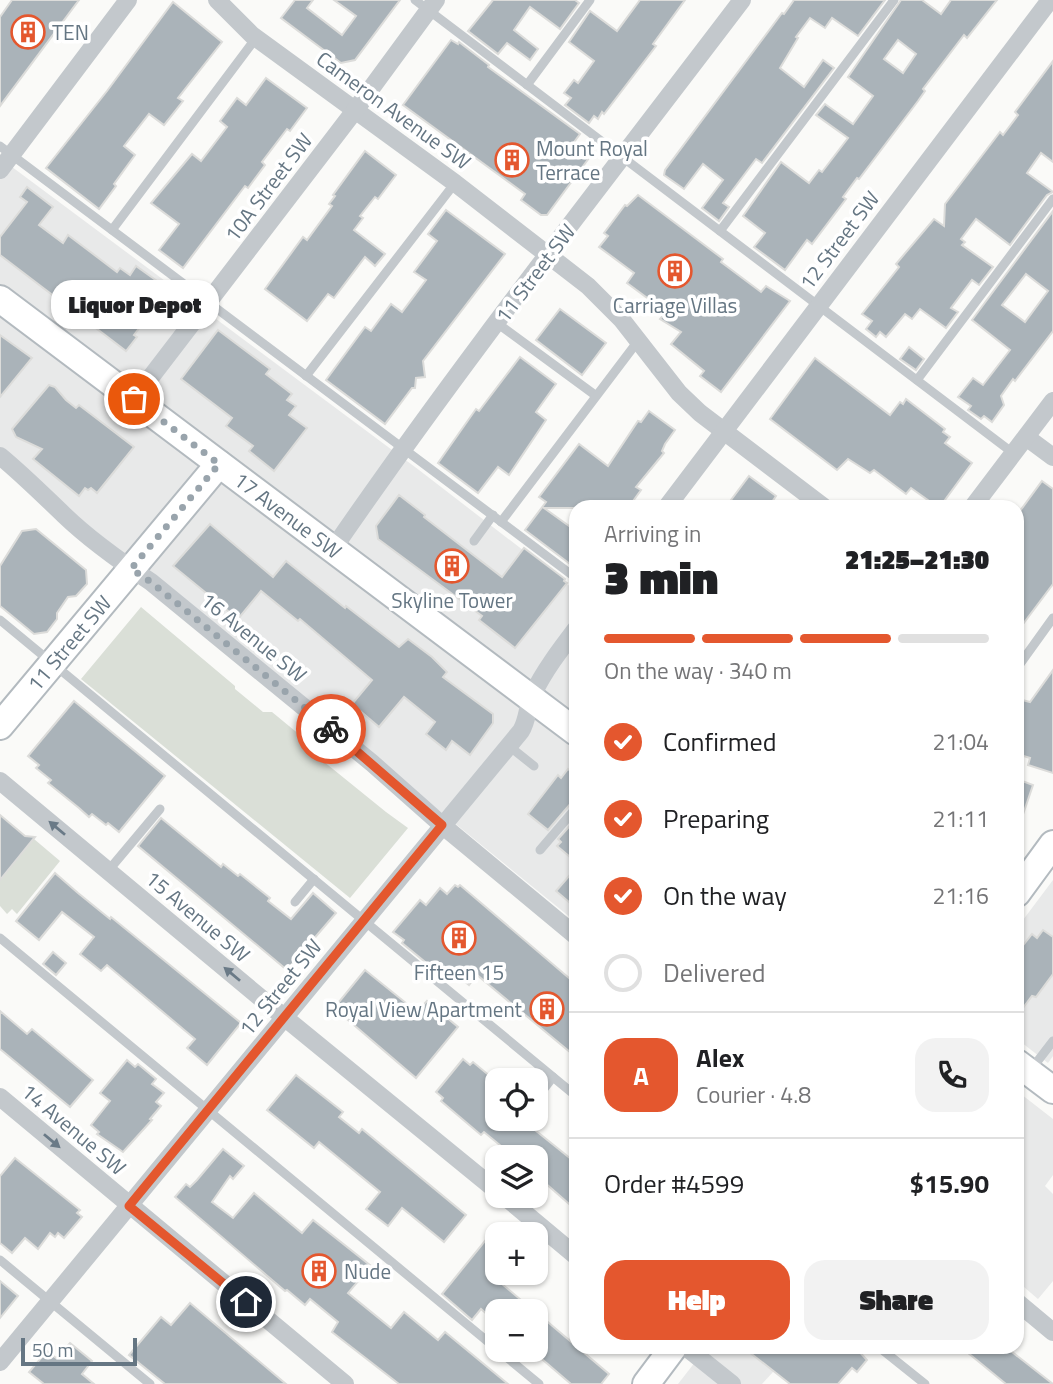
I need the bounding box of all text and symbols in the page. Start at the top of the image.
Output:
building icon: TEN [9,13,47,51]
place label: TEN [52,16,89,48]
street label: Cameron Avenue SW [310,43,478,177]
street label: 10A Street SW [216,126,320,248]
place label: Mount Royal Terrace [536,132,648,188]
building icon: Mount Royal Terrace [493,141,531,179]
street label: 12 Street SW [791,184,887,296]
street label: 11 Street SW [487,217,583,329]
building icon: Carriage Villas [656,252,694,290]
callout: Liquor Depot [50,280,218,329]
text: Liquor Depot [69,287,201,322]
place label: Carriage Villas [613,289,737,321]
pin [104,369,164,429]
icon: bag [115,380,153,418]
street label: 17 Avenue SW [227,464,349,566]
text: Arriving in [604,516,701,551]
text: 21:25–21:30 [845,540,989,579]
text: 3 min [604,542,718,612]
building icon: Skyline Tower [433,547,471,585]
street label: 16 Avenue SW [194,584,314,690]
place label: Skyline Tower [391,584,513,616]
street label: 11 Street SW [19,588,119,698]
text: On the way · 340 m [604,653,792,688]
courier [296,694,366,764]
icon: bike [312,710,350,748]
text: Confirmed [663,722,777,761]
icon: check [604,723,642,761]
text: 21:04 [932,724,989,759]
text: Preparing [663,799,769,838]
icon: check [604,800,642,838]
text: 21:11 [932,801,989,836]
one-way arrow [48,820,66,836]
street label: 15 Avenue SW [139,862,257,970]
text: On the way [663,876,787,915]
icon: check [604,877,642,915]
text: 21:16 [932,878,989,913]
building icon: Fifteen 15 [440,919,478,957]
street label: 12 Street SW [231,932,329,1042]
text: Delivered [663,953,766,992]
place label: Fifteen 15 [414,956,504,988]
one-way arrow [223,967,240,982]
building icon: Royal View Apartment [528,990,566,1028]
place label: Royal View Apartment [325,993,523,1025]
text: Alex [696,1038,744,1077]
button: phone [915,1038,989,1112]
text: A [633,1056,649,1095]
map controls [485,1068,548,1362]
button: locate [485,1068,548,1131]
street label: 14 Avenue SW [15,1075,133,1183]
text: Courier · 4.8 [696,1077,811,1112]
one-way arrow [44,1133,61,1148]
button: layers [485,1145,548,1208]
text: Order #4599 [604,1164,744,1203]
text: $15.90 [910,1164,989,1203]
button: + [485,1222,548,1285]
building icon: Nude [300,1252,338,1290]
place label: Nude [344,1255,391,1287]
button: Help [604,1260,790,1340]
button: Share [804,1260,989,1340]
pin [216,1272,276,1332]
icon: home [227,1283,265,1321]
button: − [485,1299,548,1362]
scale bar [21,1335,136,1367]
text: 50 m [32,1335,73,1364]

